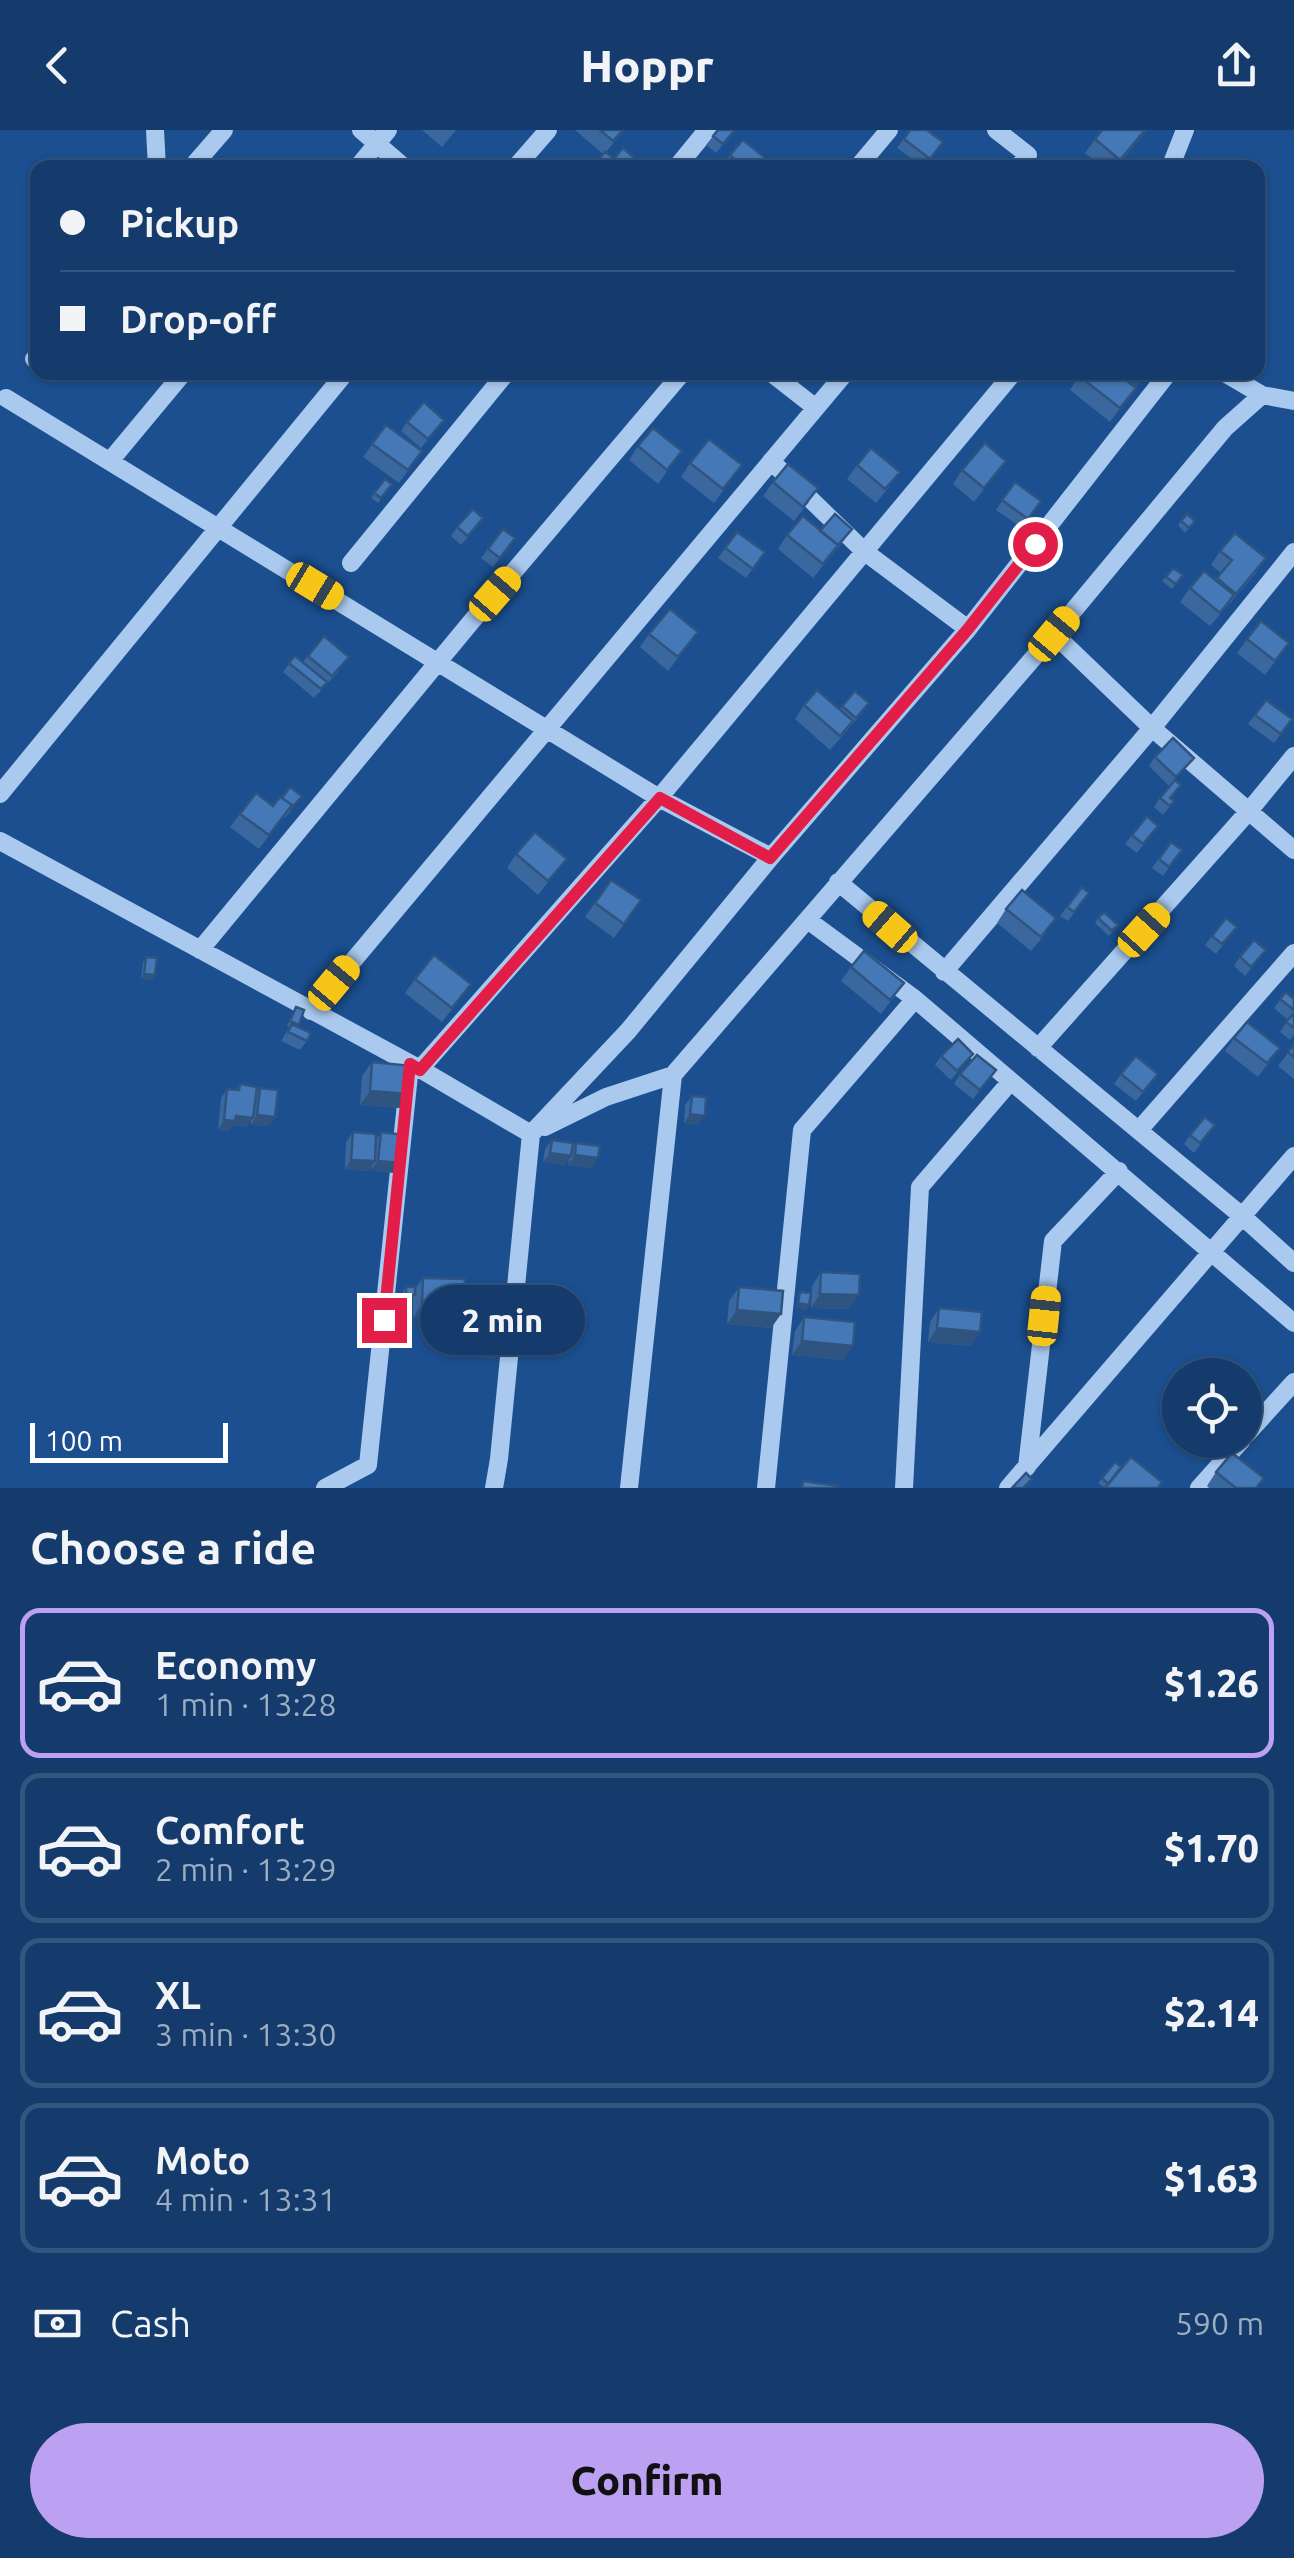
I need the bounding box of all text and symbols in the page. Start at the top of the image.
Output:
icon: back [30,38,85,93]
icon: share [1209,38,1264,93]
text: Hoppr [580,40,714,91]
text: Pickup [120,202,239,244]
text: Drop-off [120,298,276,340]
route start [1013,522,1058,567]
car [282,558,348,614]
car [464,562,526,626]
car [1023,601,1085,667]
car [858,896,922,958]
car [1113,898,1175,962]
car [303,950,365,1016]
callout: 2 min [419,1285,584,1355]
car [1026,1285,1062,1347]
route end [362,1298,407,1343]
text: 2 min [462,1302,543,1338]
map controls [1162,1358,1262,1458]
button: locate [1162,1358,1262,1458]
scale bar [30,1418,228,1462]
text: 100 m [45,1425,123,1456]
text: Choose a ride [30,1522,316,1573]
icon: car [35,1638,125,1728]
text: Economy [155,1644,316,1686]
text: $1.26 [1164,1662,1259,1704]
text: 1 min · 13:28 [155,1686,337,1722]
icon: car [35,1803,125,1893]
text: Comfort [155,1809,305,1851]
text: $1.70 [1164,1827,1259,1869]
text: 2 min · 13:29 [155,1851,337,1887]
icon: car [35,1968,125,2058]
text: XL [155,1974,201,2016]
text: $2.14 [1164,1992,1259,2034]
text: 3 min · 13:30 [155,2016,337,2052]
icon: car [35,2133,125,2223]
text: Moto [155,2139,250,2181]
text: $1.63 [1164,2157,1259,2199]
text: 4 min · 13:31 [155,2181,337,2217]
icon: cash [30,2296,85,2351]
text: Cash [110,2302,191,2344]
text: 590 m [1175,2305,1264,2341]
button: Confirm [30,2423,1264,2538]

